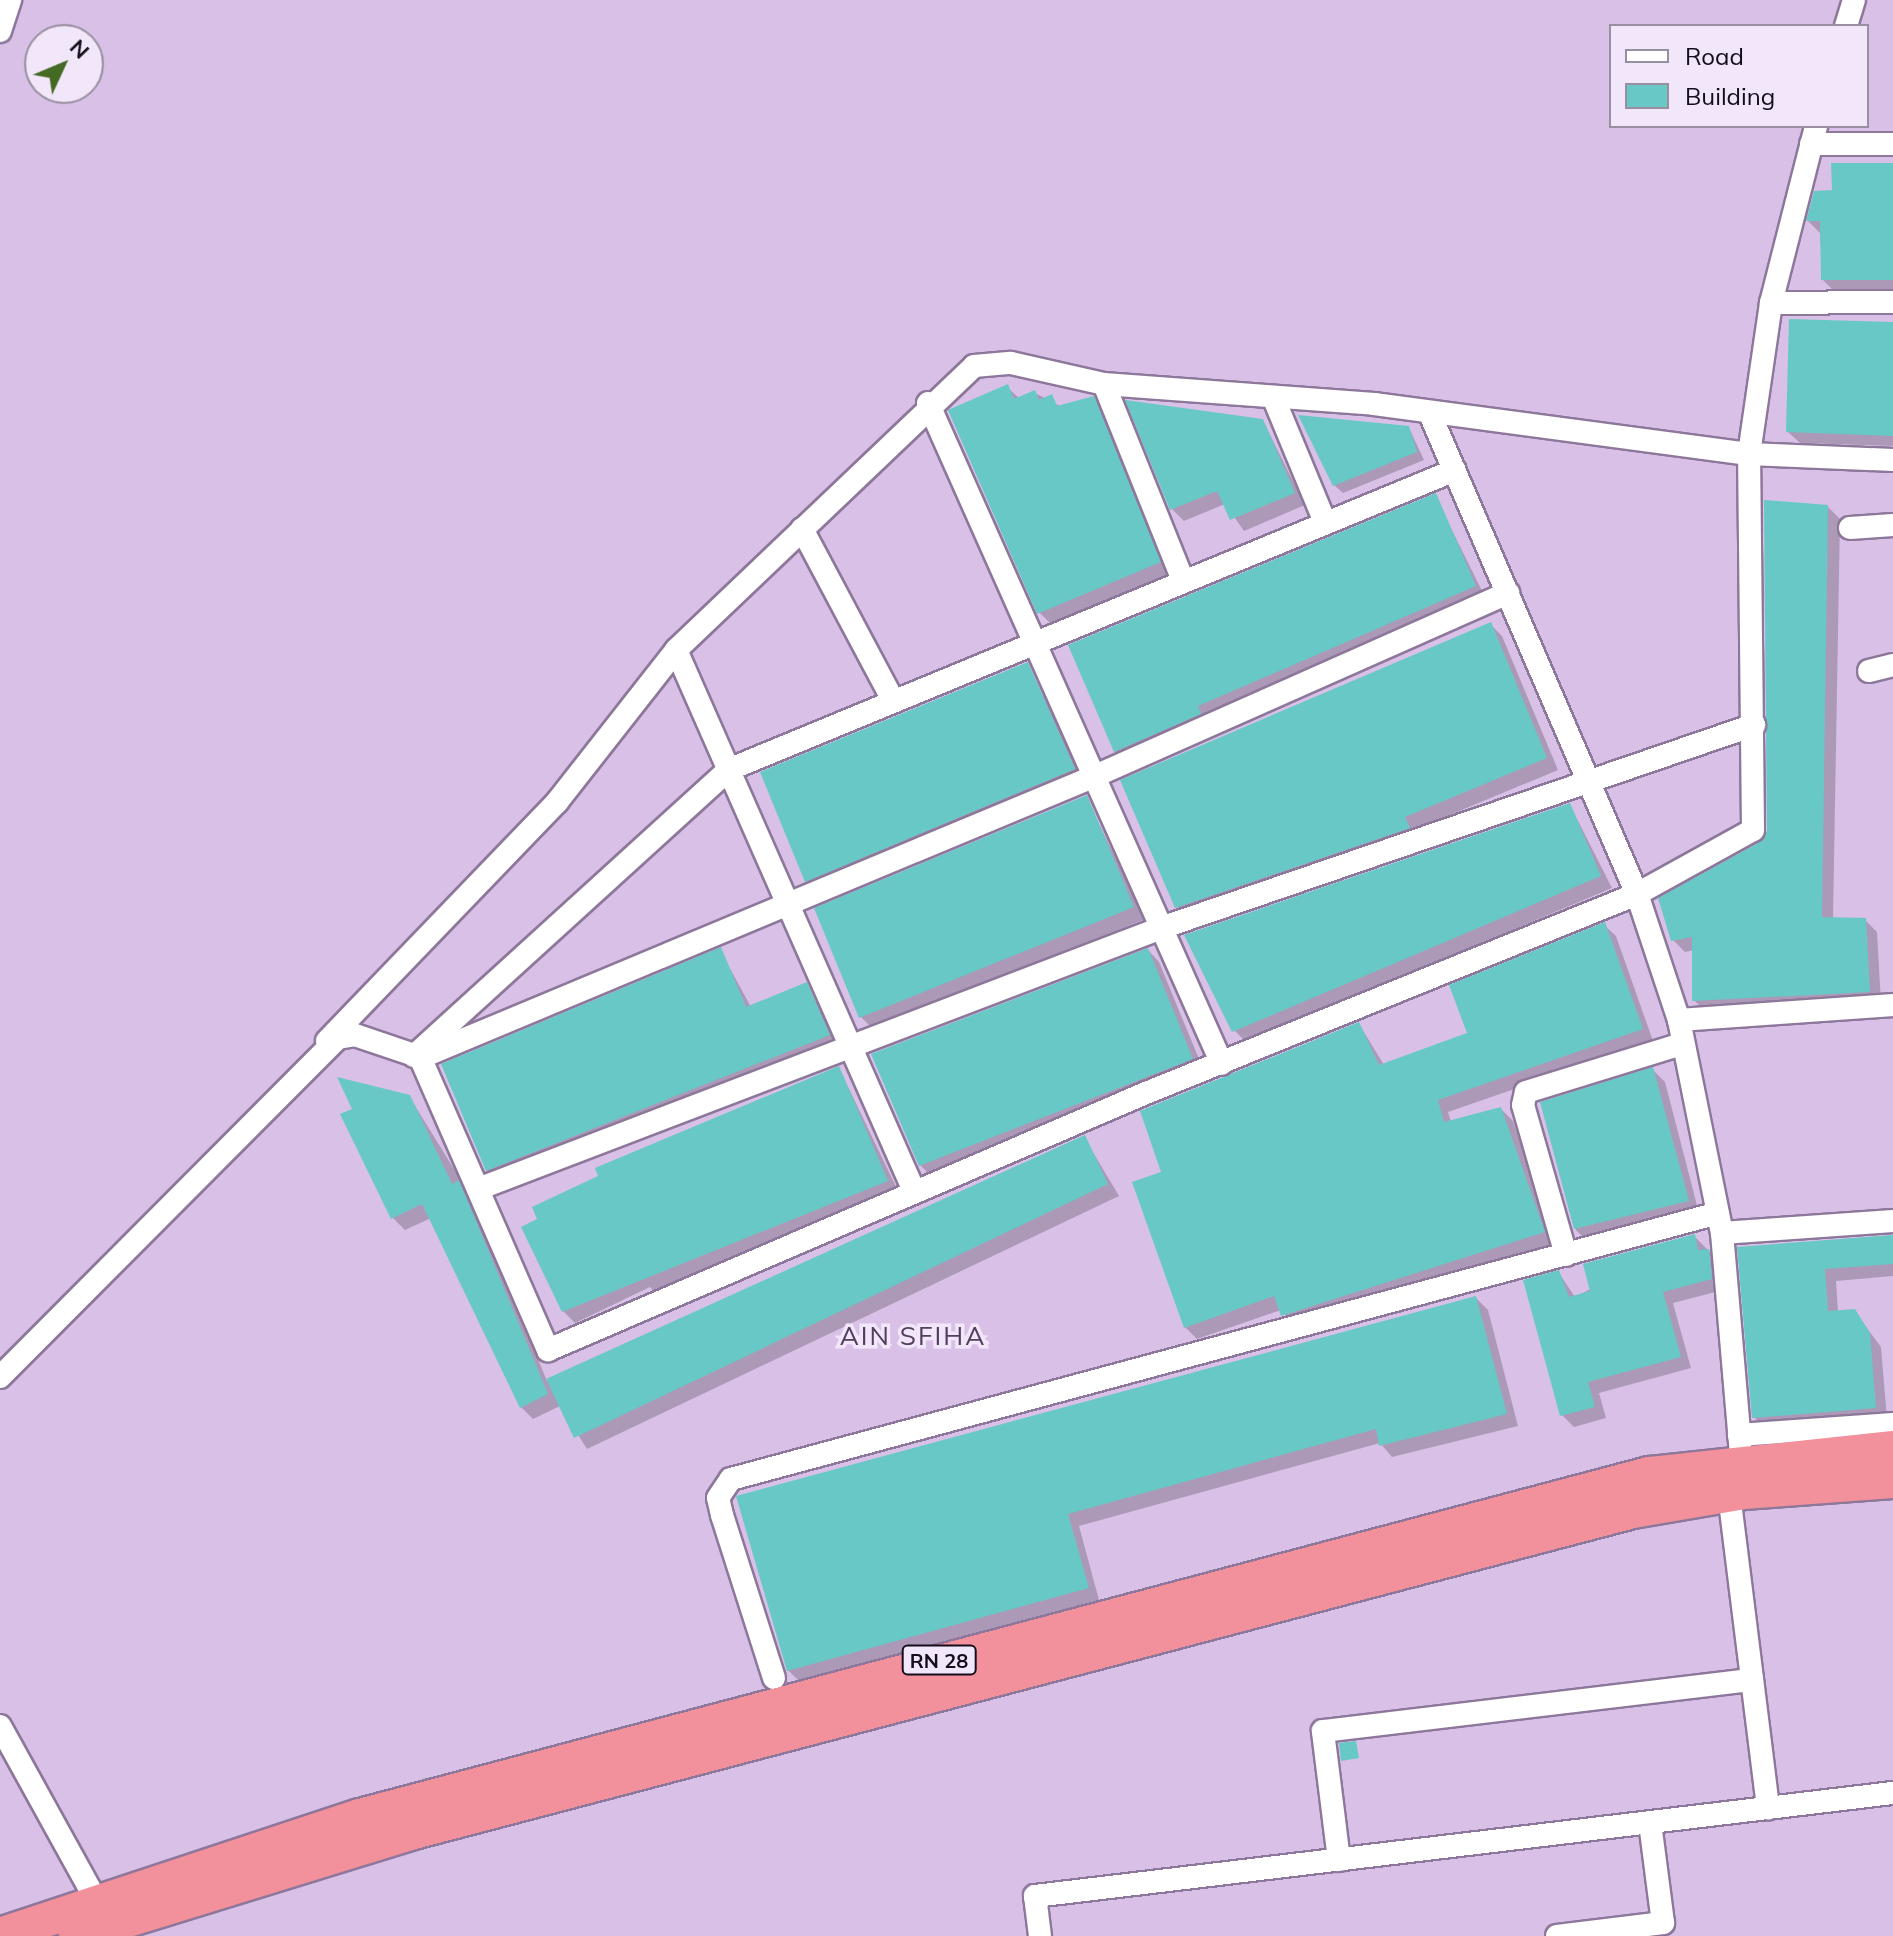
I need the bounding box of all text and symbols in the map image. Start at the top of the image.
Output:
north arrow [24,24,104,104]
legend [1609,24,1869,128]
text: N [64,33,96,64]
text: Road [1685,41,1744,71]
text: Building [1685,81,1775,111]
district label: AIN SFIHA [840,1320,986,1352]
road number: RN 28 [901,1644,977,1676]

